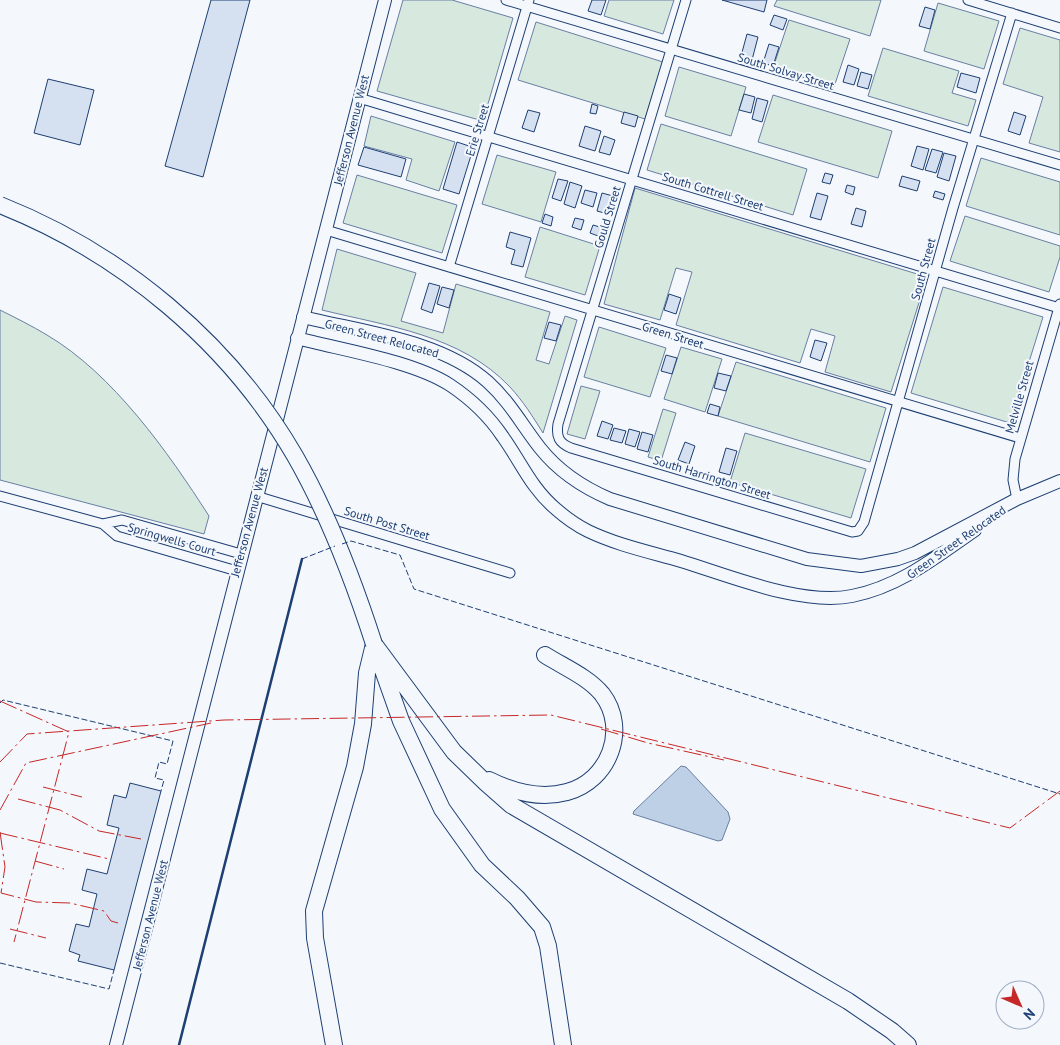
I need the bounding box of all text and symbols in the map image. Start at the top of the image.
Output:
street label: South Solvay Street [736,49,836,93]
street label: Jefferson Avenue West [330,73,372,188]
street label: Erie Street [462,102,492,158]
street label: South Cottrell Street [661,168,765,214]
street label: Gould Street [590,184,624,250]
street label: South Street [908,236,938,302]
street label: Green Street Relocated [323,316,441,360]
street label: Green Street [640,318,706,352]
street label: Melville Street [1001,359,1037,435]
street label: South Harrington Street [651,452,773,502]
street label: Jefferson Avenue West [227,465,271,580]
street label: Green Street Relocated [904,502,1008,582]
street label: South Post Street [342,503,432,543]
street label: Springwells Court [126,519,218,559]
street label: Jefferson Avenue West [129,858,171,973]
north arrow [995,980,1045,1030]
text: N [1020,1005,1039,1024]

